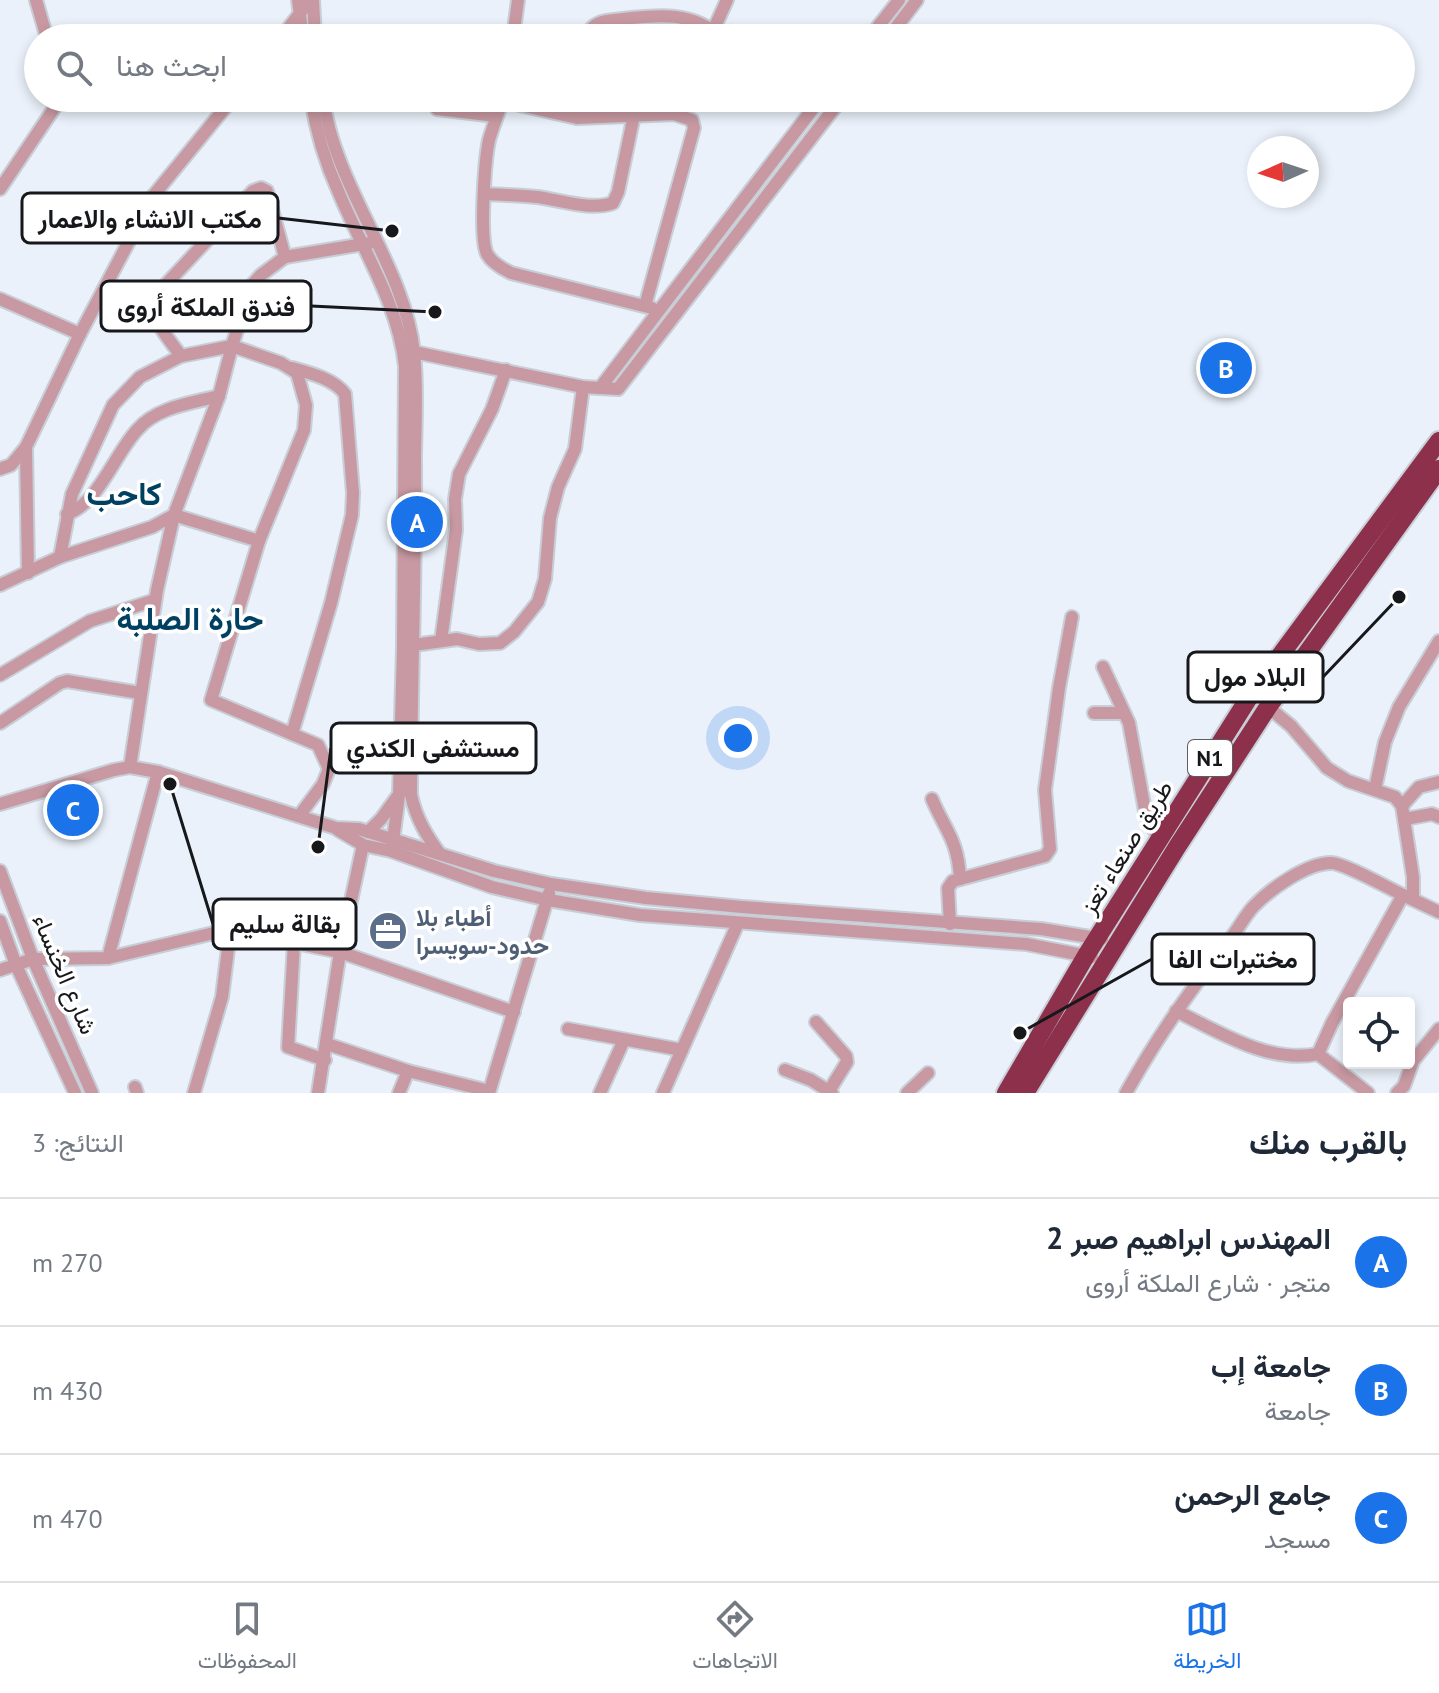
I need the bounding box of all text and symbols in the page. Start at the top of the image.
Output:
search box [24,24,1415,112]
text: ابحث هنا [116,45,227,84]
icon: search [52,46,96,90]
north arrow [1247,136,1319,208]
callout: مكتب الانشاء والاعمار [22,193,278,243]
text: مكتب الانشاء والاعمار [37,202,262,235]
callout: فندق الملكة أروى [101,281,311,331]
text: فندق الملكة أروى [117,290,295,323]
pin: B [1200,338,1252,398]
district label: كاحب [86,472,162,514]
pin: A [391,492,443,552]
district label: حارة الصلبة [116,597,264,639]
callout: البلاد مول [1188,652,1323,702]
text: البلاد مول [1204,660,1306,693]
your location [718,718,758,758]
callout: مستشفى الكندي [331,723,536,773]
text: مستشفى الكندي [346,731,520,770]
road number: N1 [1188,740,1232,776]
street label: طريق صنعاء تعز [1072,774,1179,920]
pin: C [47,780,99,840]
callout: بقالة سليم [213,899,356,949]
place label: أطباء بلا حدود-سويسرا [416,902,549,961]
text: بقالة سليم [229,907,341,941]
street label: شارع الخنساء [25,909,104,1039]
office icon: أطباء بلا حدود-سويسرا [367,910,409,952]
callout: مختبرات الفا [1152,934,1314,984]
text: مختبرات الفا [1168,942,1298,975]
map controls [1343,997,1415,1069]
button: locate [1343,997,1415,1069]
text: بالقرب منك [1249,1119,1407,1163]
text: النتائج: 3 [32,1126,124,1159]
text: المهندس ابراهيم صبر 2 [1046,1218,1331,1257]
text: 270 m [32,1246,103,1279]
text: A [1373,1246,1389,1279]
text: متجر · شارع الملكة أروى [1085,1266,1331,1299]
text: جامعة إب [1211,1346,1331,1385]
text: 430 m [32,1374,103,1407]
text: B [1373,1374,1389,1407]
text: جامعة [1265,1394,1331,1427]
text: جامع الرحمن [1174,1474,1331,1513]
text: 470 m [32,1502,103,1535]
text: C [1374,1502,1388,1535]
text: مسجد [1264,1522,1331,1555]
tab: المحفوظات [198,1597,297,1680]
tab: الاتجاهات [692,1597,778,1680]
tab: الخريطة [1173,1597,1241,1680]

